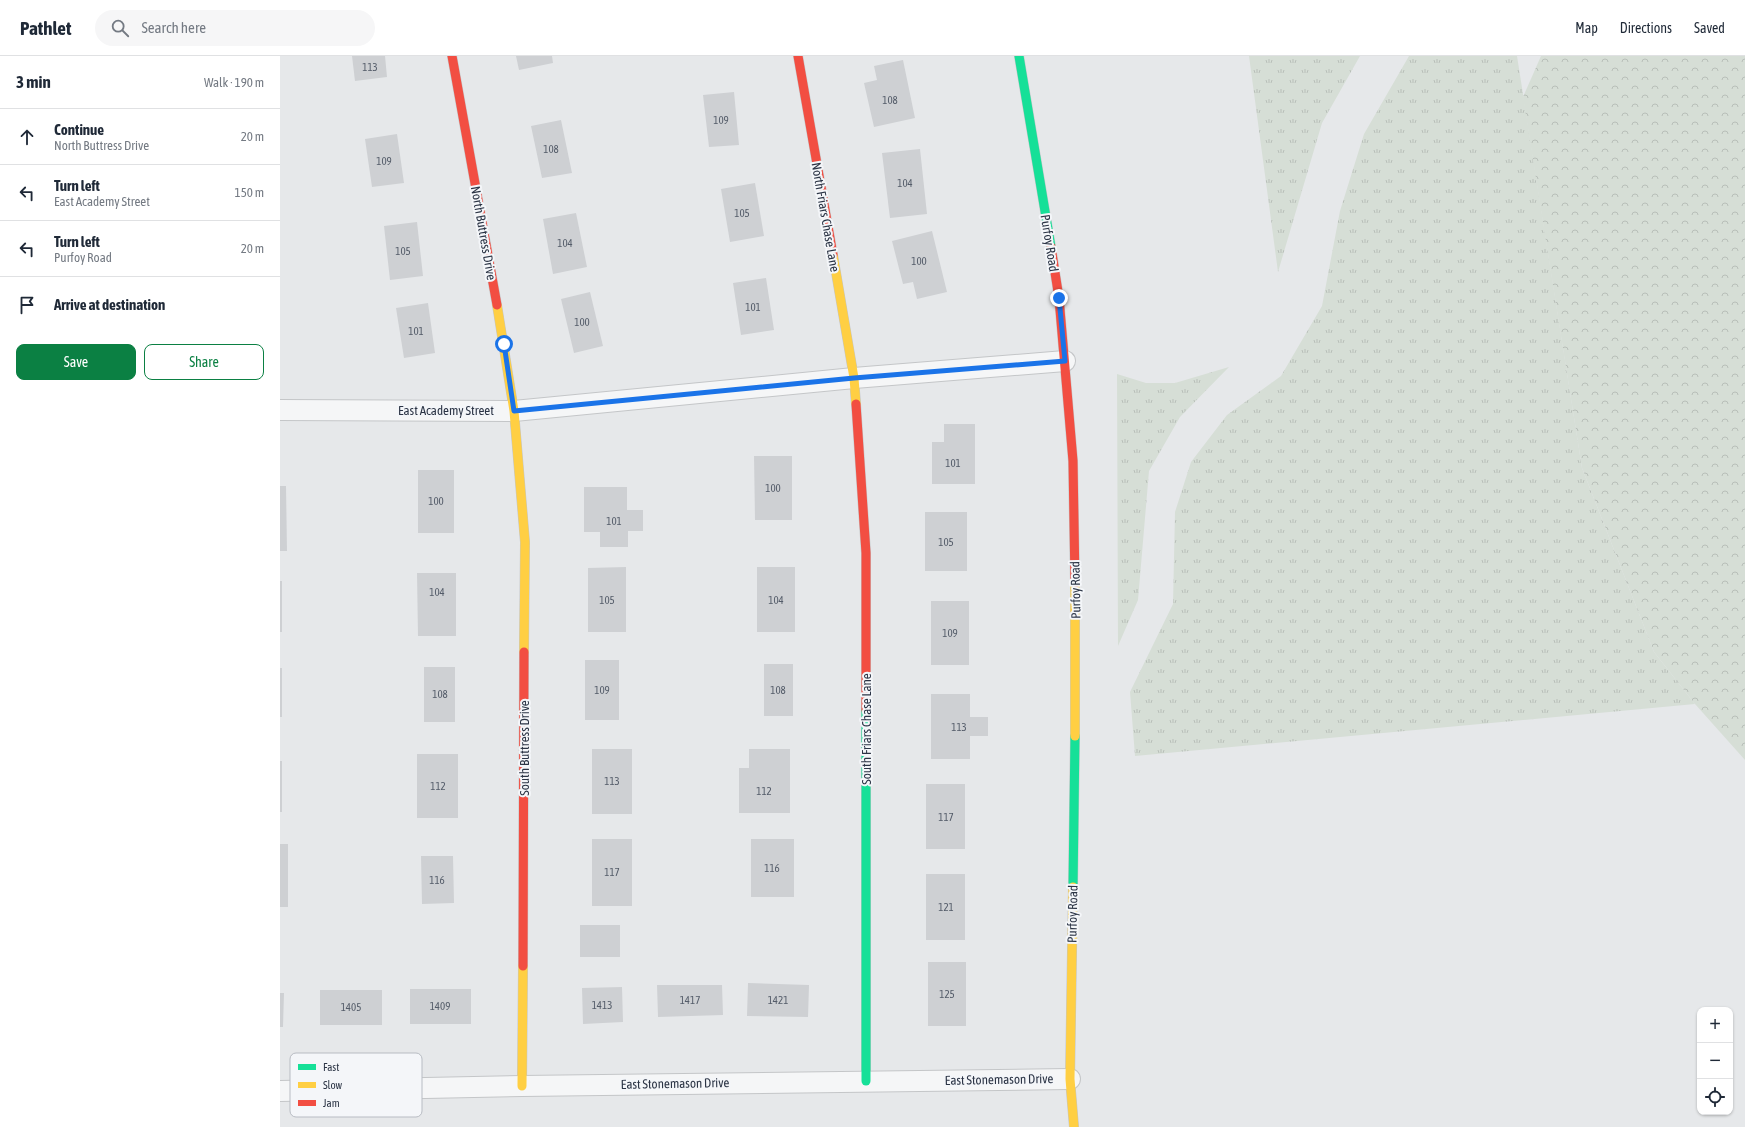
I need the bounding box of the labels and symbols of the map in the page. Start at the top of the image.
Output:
house number: 113 [362,61,378,73]
house number: 108 [882,94,898,106]
house number: 109 [713,114,729,126]
house number: 108 [543,143,559,155]
house number: 109 [376,155,392,167]
street label: North Friars Chase Lane [808,161,843,273]
house number: 104 [897,177,913,189]
street label: North Buttress Drive [468,185,499,281]
house number: 105 [734,207,750,219]
street label: Purfoy Road [1038,213,1061,273]
house number: 104 [557,237,573,249]
house number: 105 [395,245,411,257]
house number: 100 [911,255,927,267]
route end [1050,289,1068,307]
house number: 101 [745,301,761,313]
house number: 100 [574,316,590,328]
house number: 101 [408,325,424,337]
route start [495,335,513,353]
street label: East Academy Street [398,403,494,418]
house number: 101 [945,457,961,469]
house number: 100 [765,482,781,494]
house number: 100 [428,495,444,507]
house number: 101 [606,515,622,527]
house number: 105 [938,536,954,548]
street label: Purfoy Road [1067,561,1084,619]
house number: 104 [429,586,445,598]
house number: 105 [599,594,615,606]
house number: 104 [768,594,784,606]
house number: 109 [942,627,958,639]
street label: South Friars Chase Lane [859,673,874,785]
house number: 109 [594,684,610,696]
house number: 108 [770,684,786,696]
house number: 108 [432,688,448,700]
street label: South Buttress Drive [517,700,532,796]
house number: 113 [951,721,967,733]
house number: 113 [604,775,620,787]
house number: 112 [430,780,446,792]
house number: 112 [756,785,772,797]
house number: 117 [938,811,954,823]
house number: 116 [764,862,780,874]
house number: 117 [604,866,620,878]
house number: 116 [429,874,445,886]
street label: Purfoy Road [1064,885,1081,943]
house number: 121 [938,901,954,913]
house number: 125 [939,988,955,1000]
house number: 1417 [680,994,700,1006]
house number: 1421 [768,994,788,1006]
house number: 1413 [592,999,612,1011]
house number: 1409 [430,1000,450,1012]
house number: 1405 [341,1001,361,1013]
legend [290,1053,422,1117]
text: Fast [323,1061,339,1073]
street label: East Stonemason Drive [945,1071,1053,1088]
street label: East Stonemason Drive [621,1075,729,1092]
text: Slow [323,1079,342,1091]
text: Jam [323,1097,340,1109]

